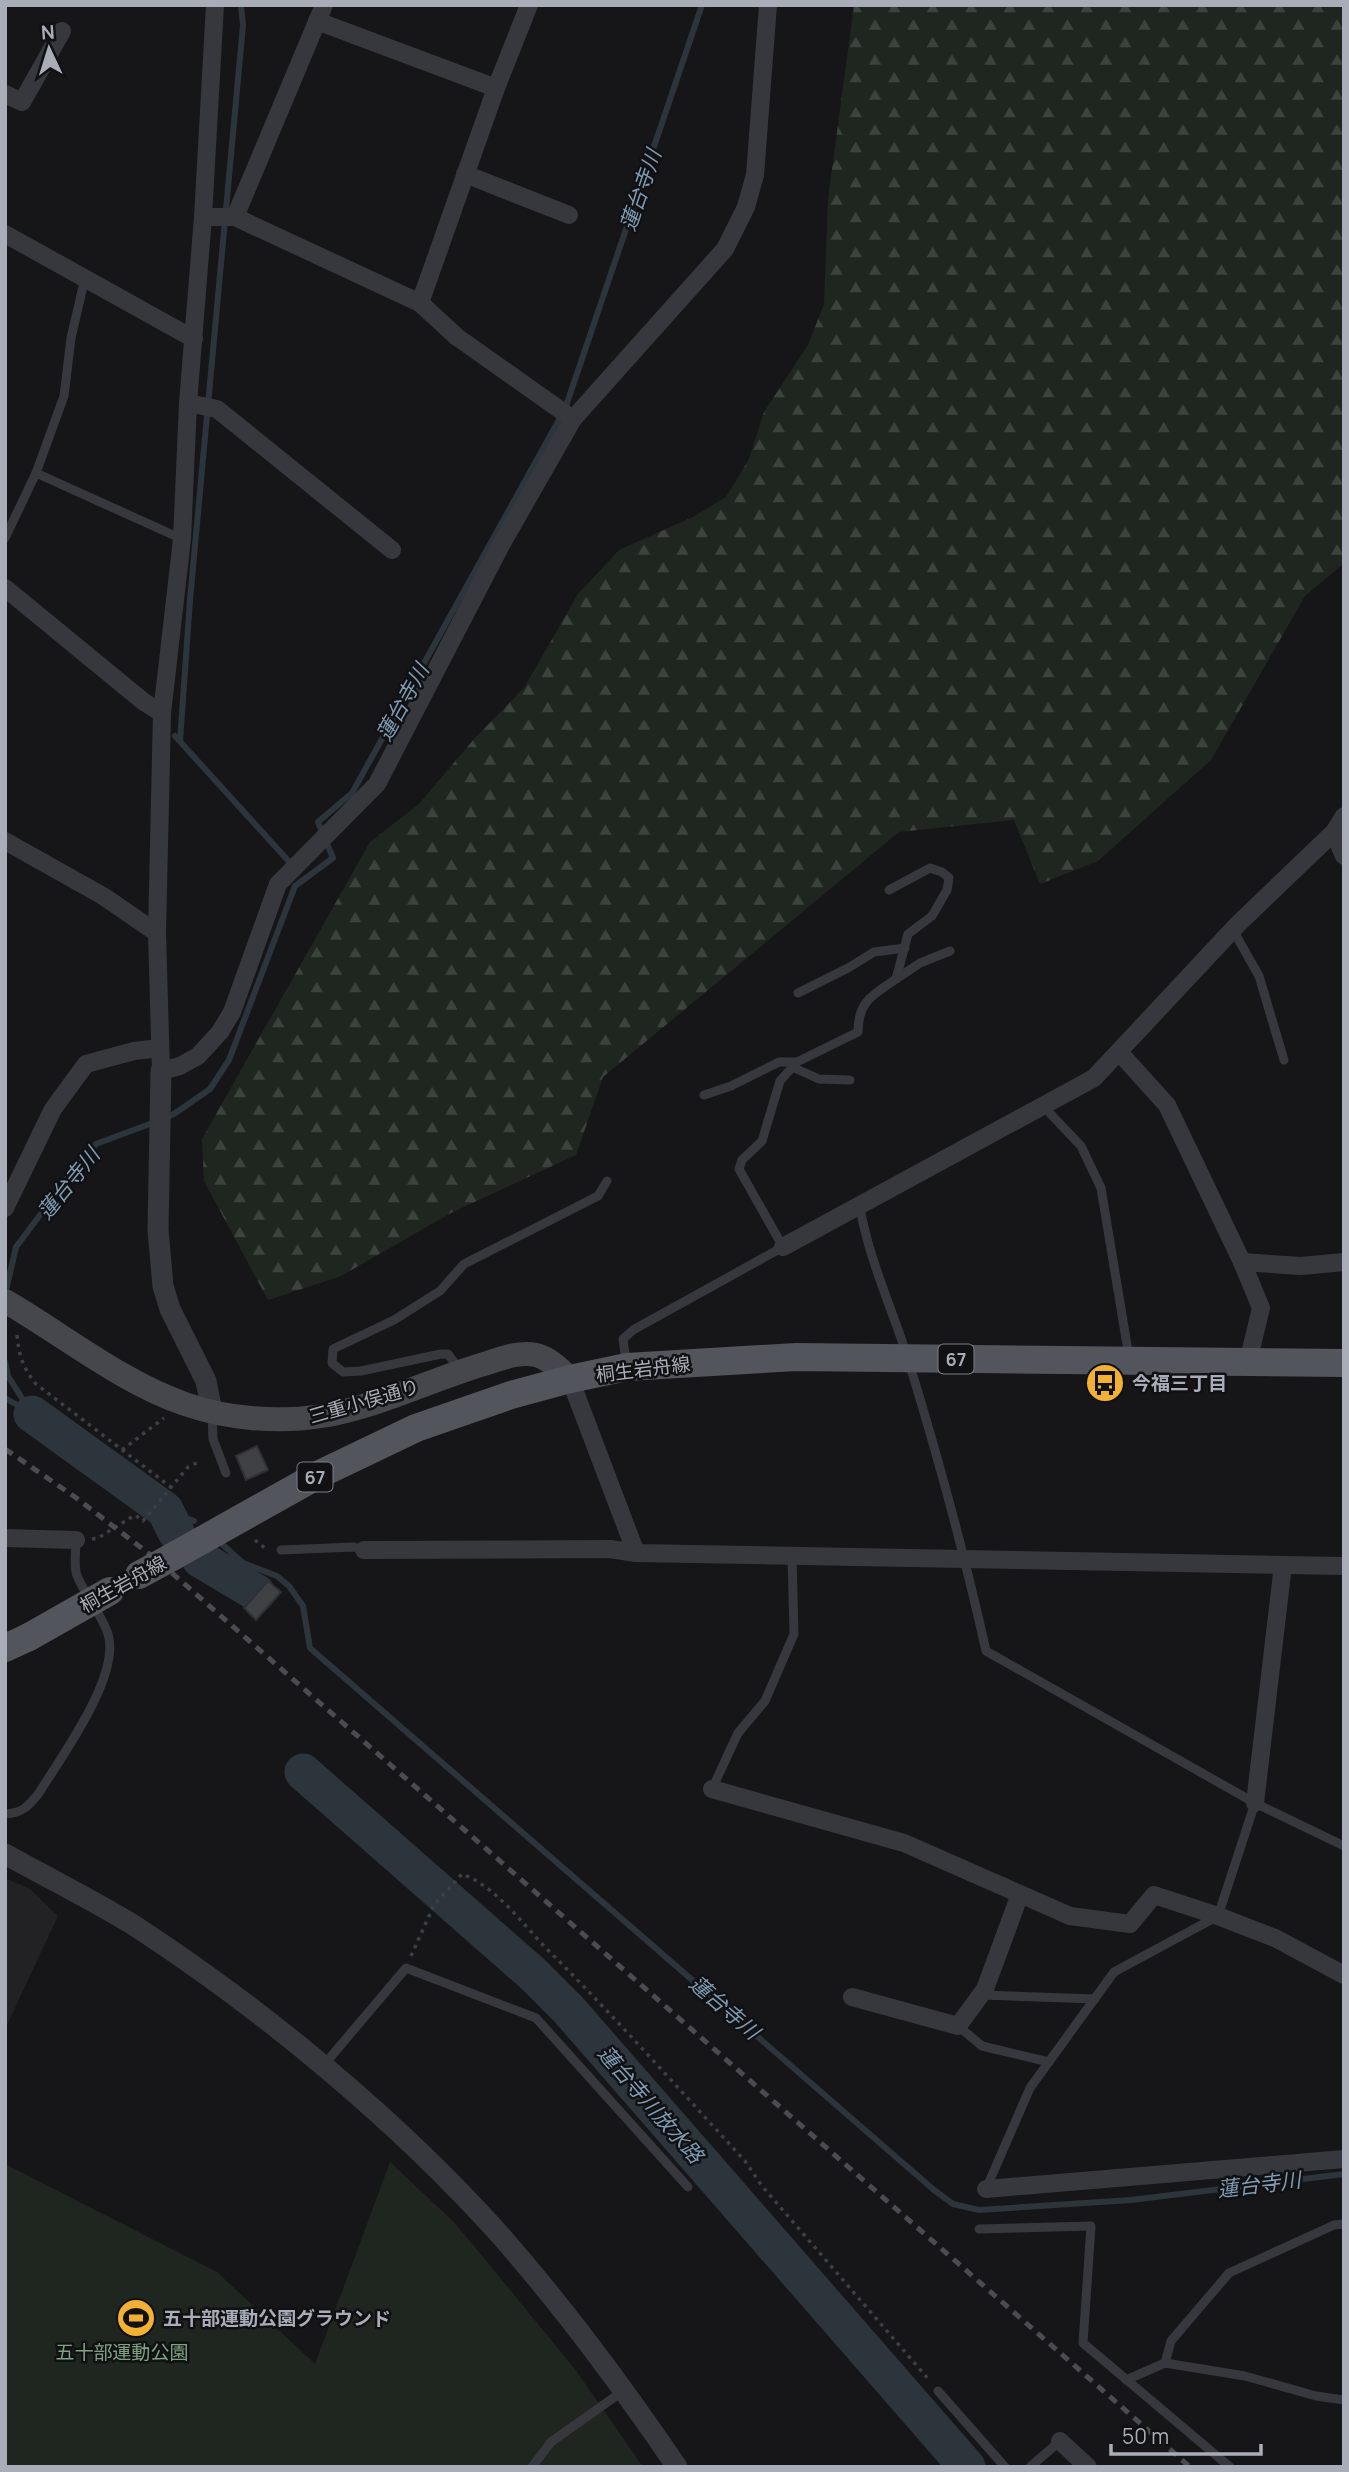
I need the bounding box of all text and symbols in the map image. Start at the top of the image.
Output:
north arrow [14,14,84,84]
text: N [40,19,56,45]
water label: 蓮台寺川 [613,144,668,234]
water label: 蓮台寺川 [369,657,436,746]
water label: 蓮台寺川 [31,1140,107,1224]
road number: 67 [939,1344,974,1374]
street label: 桐生岩舟線 [594,1350,692,1388]
bus stop icon: 今福三丁目 [1084,1362,1126,1404]
place label: 今福三丁目 [1132,1370,1227,1396]
street label: 三重小俣通り [306,1373,422,1429]
road number: 67 [298,1462,332,1492]
street label: 桐生岩舟線 [75,1550,171,1618]
water label: 蓮台寺川 [684,1969,767,2046]
water label: 蓮台寺川放水路 [592,2039,711,2170]
water label: 蓮台寺川 [1216,2165,1304,2203]
sports icon: 五十部運動公園グラウンド [115,2297,157,2339]
place label: 五十部運動公園グラウンド [163,2305,391,2331]
park label: 五十部運動公園 [55,2339,189,2365]
scale bar [1111,2412,1262,2456]
text: 50 m [1122,2422,1169,2450]

